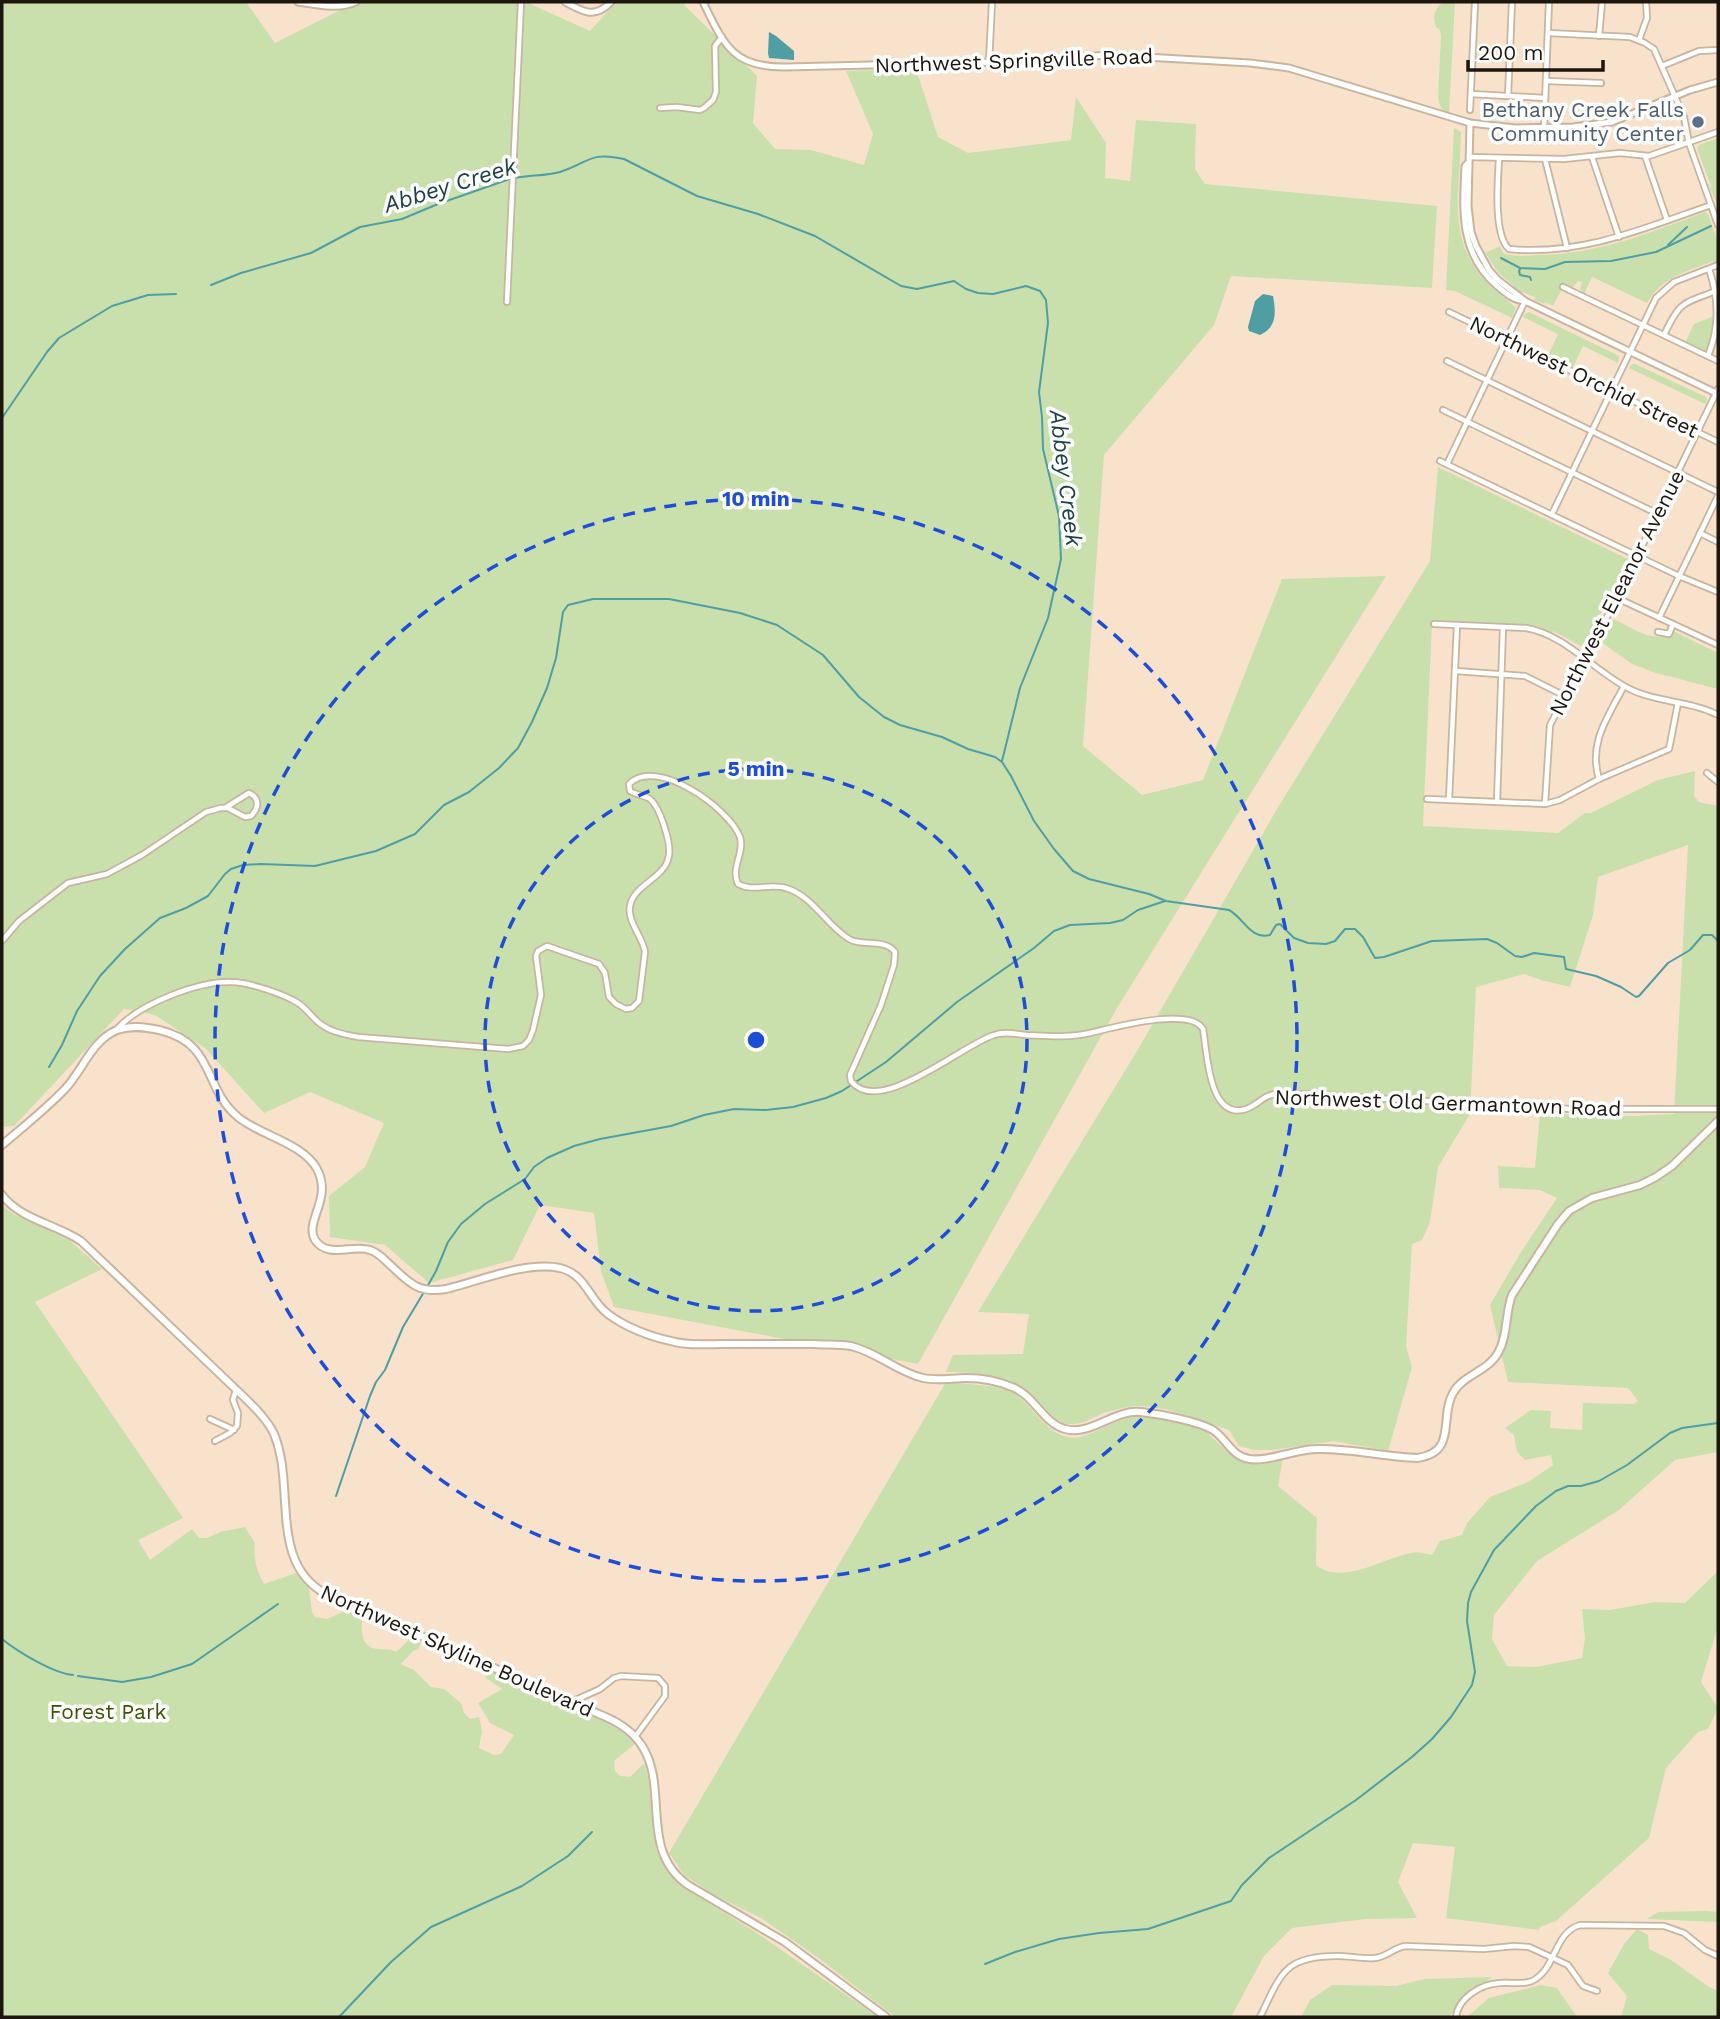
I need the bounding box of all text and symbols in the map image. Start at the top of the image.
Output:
scale bar [1468,28,1603,72]
text: 200 m [1478,40,1544,65]
street label: Northwest Springville Road [874,43,1154,78]
place label: Bethany Creek Falls Community Center [1482,97,1684,146]
marker: Bethany Creek Falls Community Center [1690,114,1706,130]
water label: Abbey Creek [380,152,521,219]
street label: Northwest Orchid Street [1466,310,1703,443]
water label: Abbey Creek [1044,407,1087,549]
street label: Northwest Eleanor Avenue [1544,466,1689,720]
text: 10 min [722,486,790,511]
text: 5 min [727,756,785,781]
centre of rings [744,1028,768,1052]
street label: Northwest Old Germantown Road [1274,1084,1622,1121]
street label: Northwest Skyline Boulevard [317,1579,597,1722]
park label: Forest Park [50,1699,166,1724]

